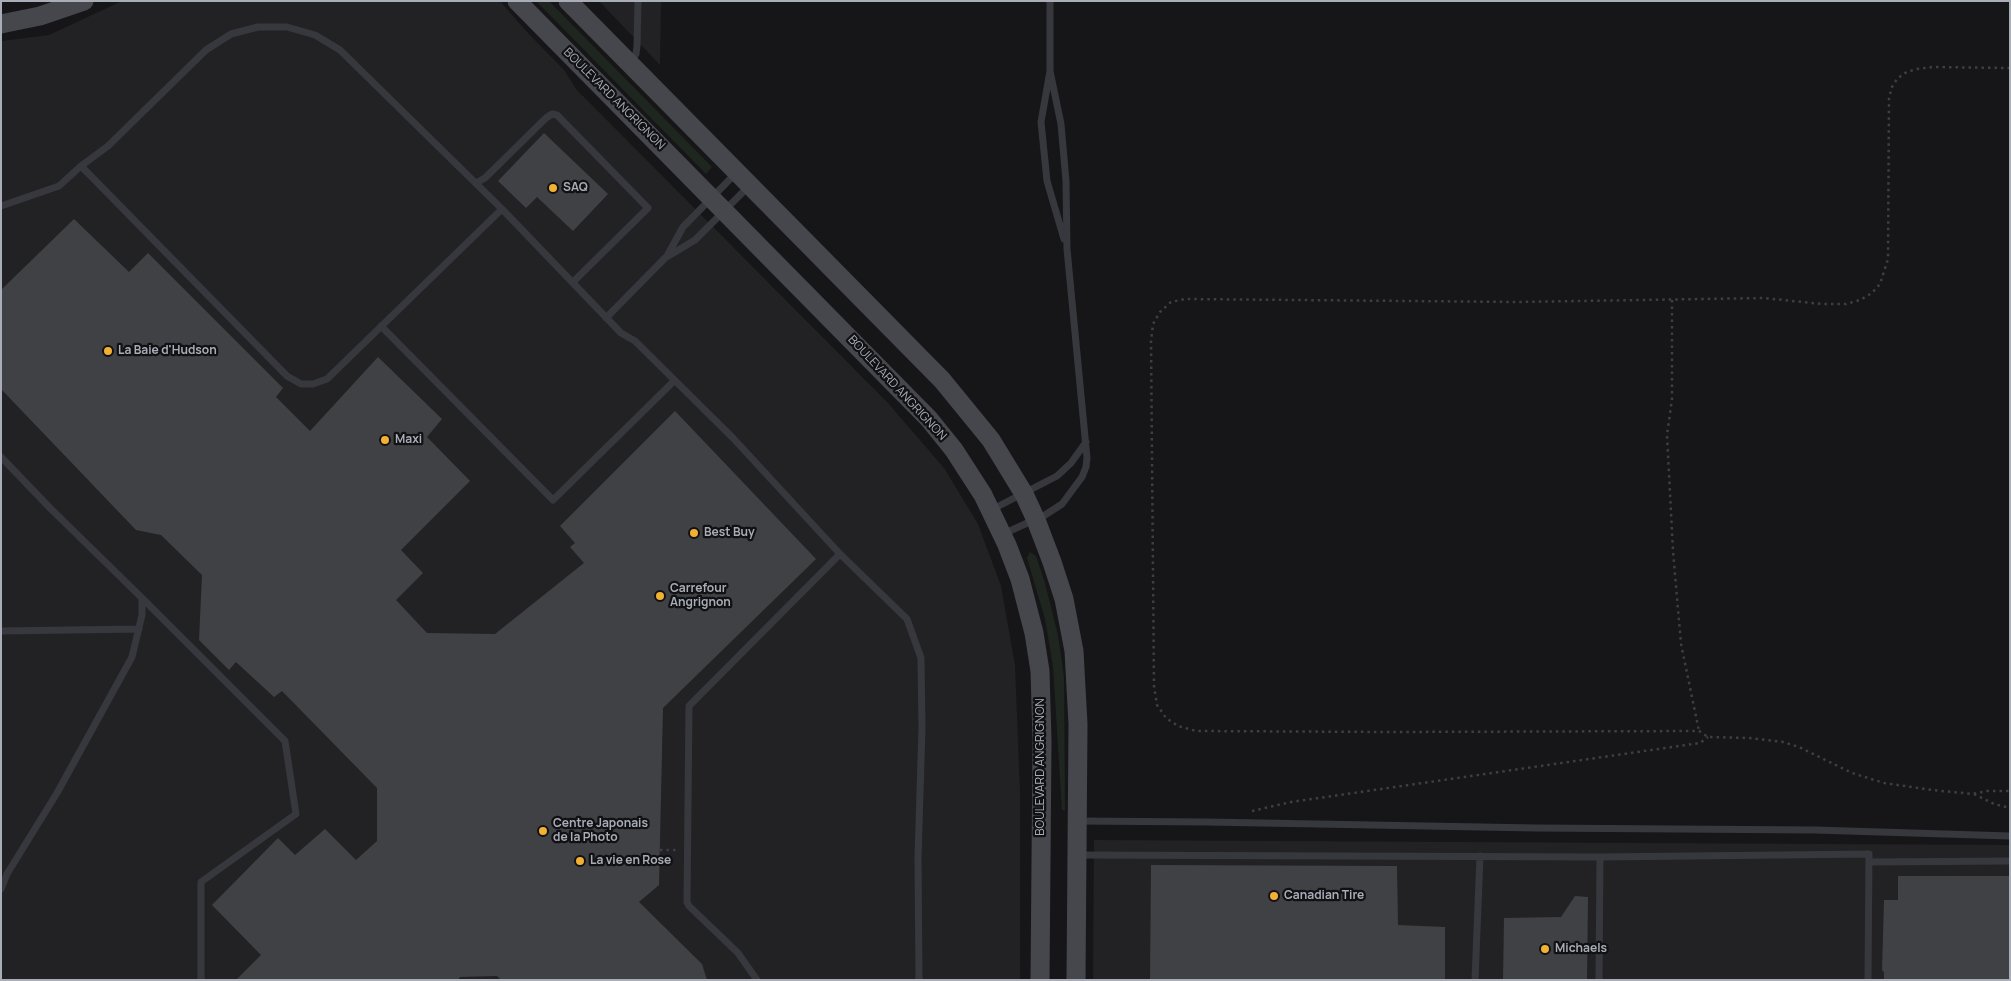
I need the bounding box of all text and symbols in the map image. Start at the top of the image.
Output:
street label: BOULEVARD ANGRIGNON [560,45,668,153]
place label: SAQ [563,181,588,195]
marker: SAQ [547,182,559,194]
street label: BOULEVARD ANGRIGNON [845,333,949,443]
place label: La Baie d'Hudson [118,344,217,358]
marker: La Baie d'Hudson [102,345,114,357]
place label: Maxi [395,433,422,447]
marker: Maxi [379,434,391,446]
place label: Best Buy [704,526,755,540]
marker: Best Buy [688,527,700,539]
place label: Carrefour Angrignon [670,582,731,610]
marker: Carrefour Angrignon [654,590,666,602]
street label: BOULEVARD ANGRIGNON [1034,698,1048,836]
place label: Centre Japonais de la Photo [553,817,648,845]
marker: Centre Japonais de la Photo [537,825,549,837]
place label: La vie en Rose [590,854,671,868]
marker: La vie en Rose [574,855,586,867]
place label: Canadian Tire [1284,889,1364,903]
marker: Canadian Tire [1268,890,1280,902]
place label: Michaels [1555,942,1607,956]
marker: Michaels [1539,943,1551,955]

